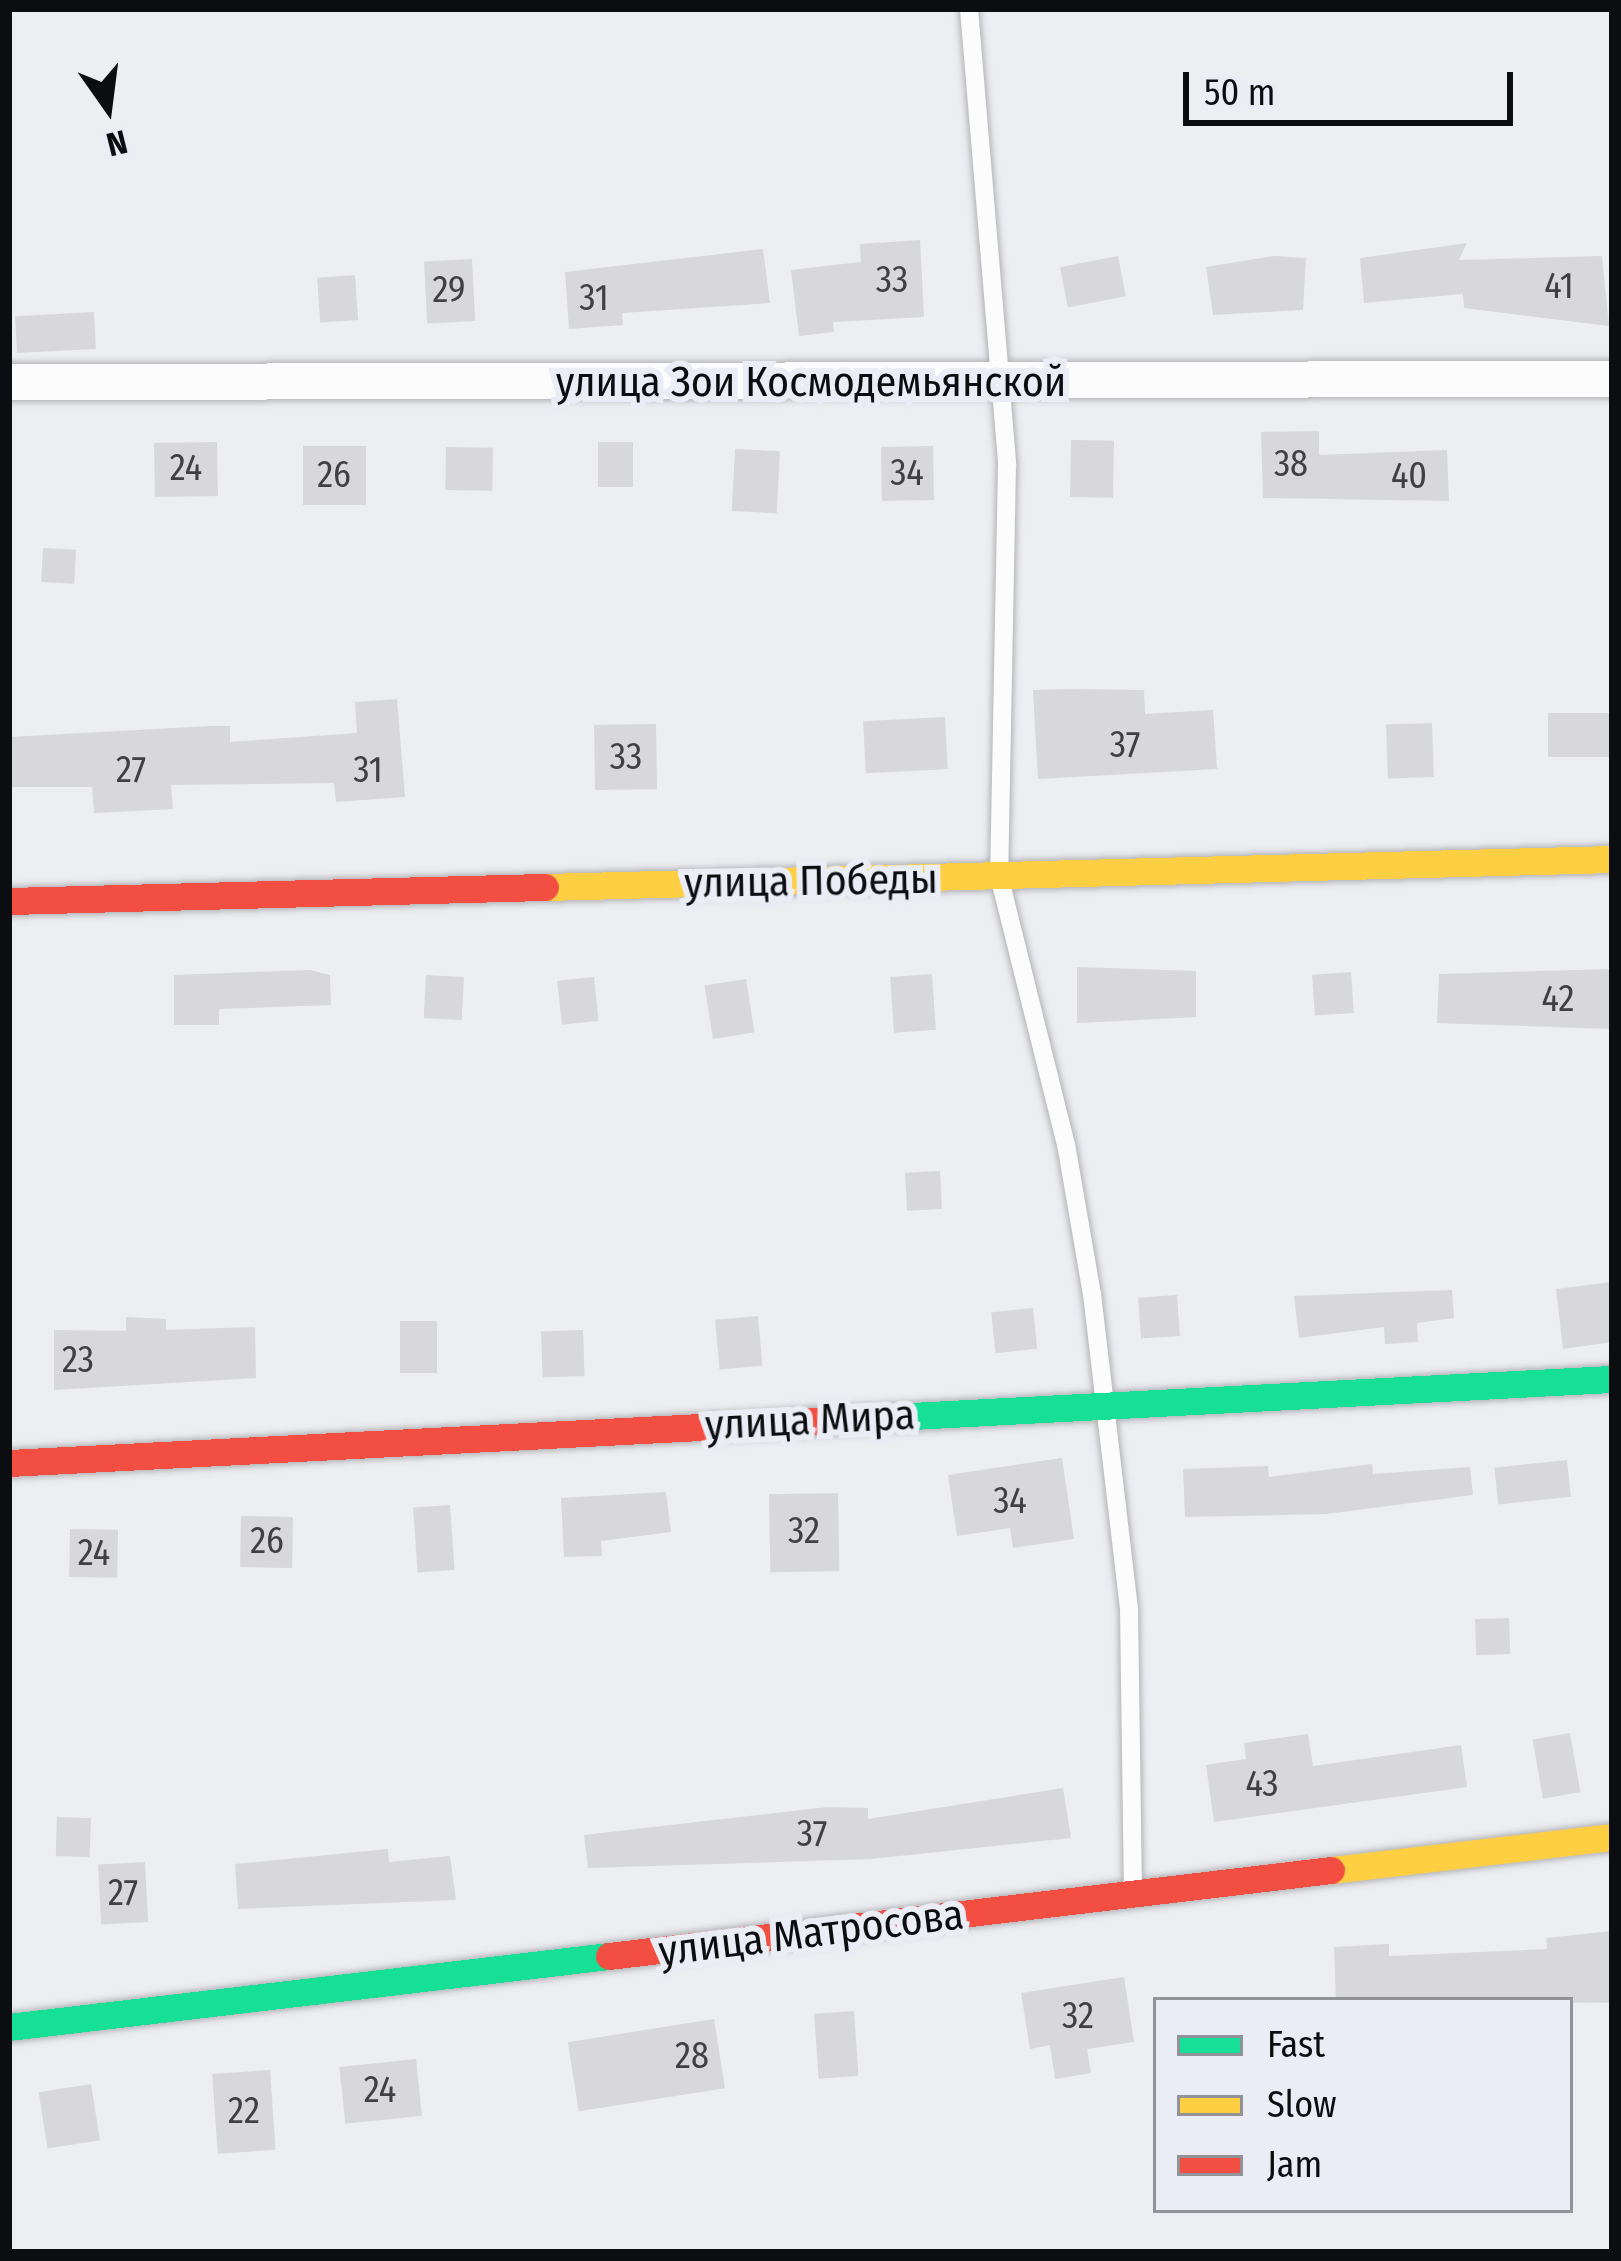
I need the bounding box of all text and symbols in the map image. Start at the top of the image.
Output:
north arrow [48,48,168,168]
scale bar [1189,48,1519,122]
text: 50 m [1204,71,1275,115]
text: N [102,121,131,165]
house number: 33 [876,259,908,303]
house number: 41 [1544,265,1574,309]
house number: 29 [432,269,466,313]
house number: 31 [579,277,609,321]
street label: улица Зои Космодемьянской [556,357,1066,407]
house number: 38 [1274,443,1308,487]
house number: 24 [170,447,202,491]
house number: 34 [890,452,924,496]
house number: 26 [317,454,351,498]
house number: 40 [1391,455,1427,499]
house number: 37 [1110,724,1140,768]
house number: 33 [610,736,642,780]
house number: 27 [116,749,146,793]
house number: 31 [353,749,383,793]
street label: улица Победы [684,854,938,908]
house number: 42 [1542,978,1574,1022]
house number: 23 [62,1339,94,1383]
street label: улица Мира [704,1389,916,1451]
house number: 34 [993,1480,1027,1524]
house number: 32 [788,1510,820,1554]
house number: 26 [250,1520,284,1564]
house number: 24 [78,1532,110,1576]
house number: 43 [1245,1763,1279,1807]
house number: 37 [797,1813,827,1857]
house number: 27 [108,1872,138,1916]
street label: улица Матросова [656,1889,966,1977]
house number: 32 [1062,1995,1094,2039]
legend [1153,1997,1573,2213]
text: Fast [1267,2023,1325,2067]
house number: 28 [675,2035,709,2079]
house number: 24 [364,2069,396,2113]
text: Slow [1267,2083,1337,2127]
house number: 22 [228,2090,260,2134]
text: Jam [1267,2143,1322,2187]

